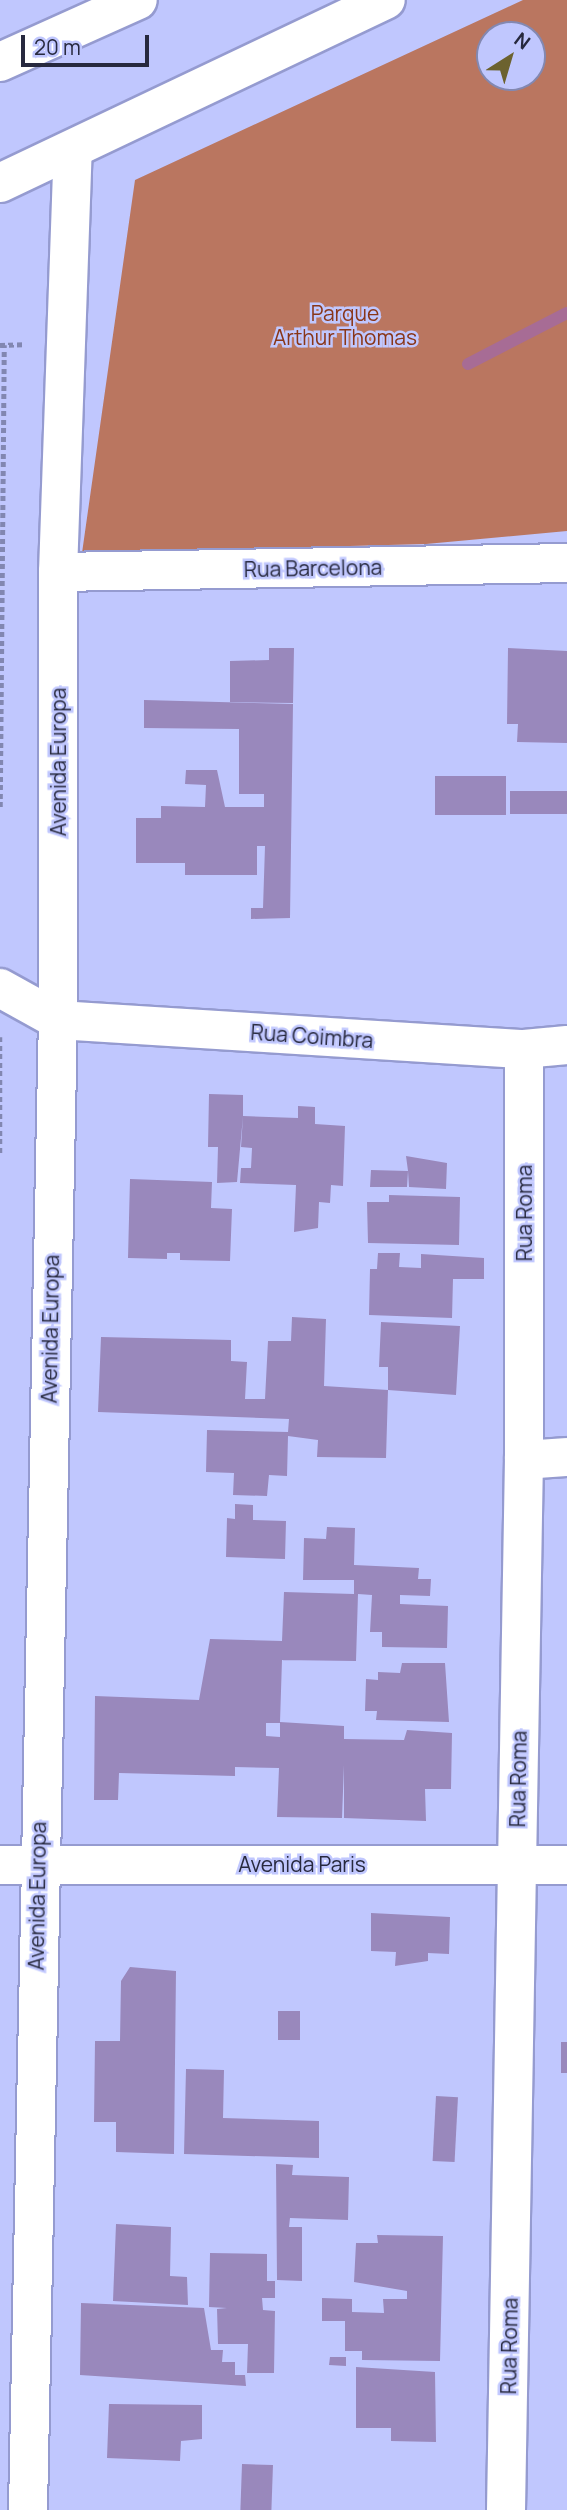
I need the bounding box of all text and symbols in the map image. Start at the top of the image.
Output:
scale bar [24,21,152,65]
north arrow [476,21,546,91]
text: N [509,26,536,55]
text: 20 m [34,33,81,61]
park label: Parque Arthur Thomas [273,300,417,350]
street label: Rua Barcelona [244,554,382,582]
street label: Avenida Europa [45,688,71,836]
street label: Rua Coimbra [250,1019,374,1053]
street label: Rua Roma [511,1165,537,1261]
street label: Avenida Europa [36,1254,64,1404]
street label: Rua Roma [505,1730,531,1828]
street label: Avenida Europa [23,1821,51,1971]
street label: Avenida Paris [238,1851,366,1877]
street label: Rua Roma [496,2297,522,2395]

